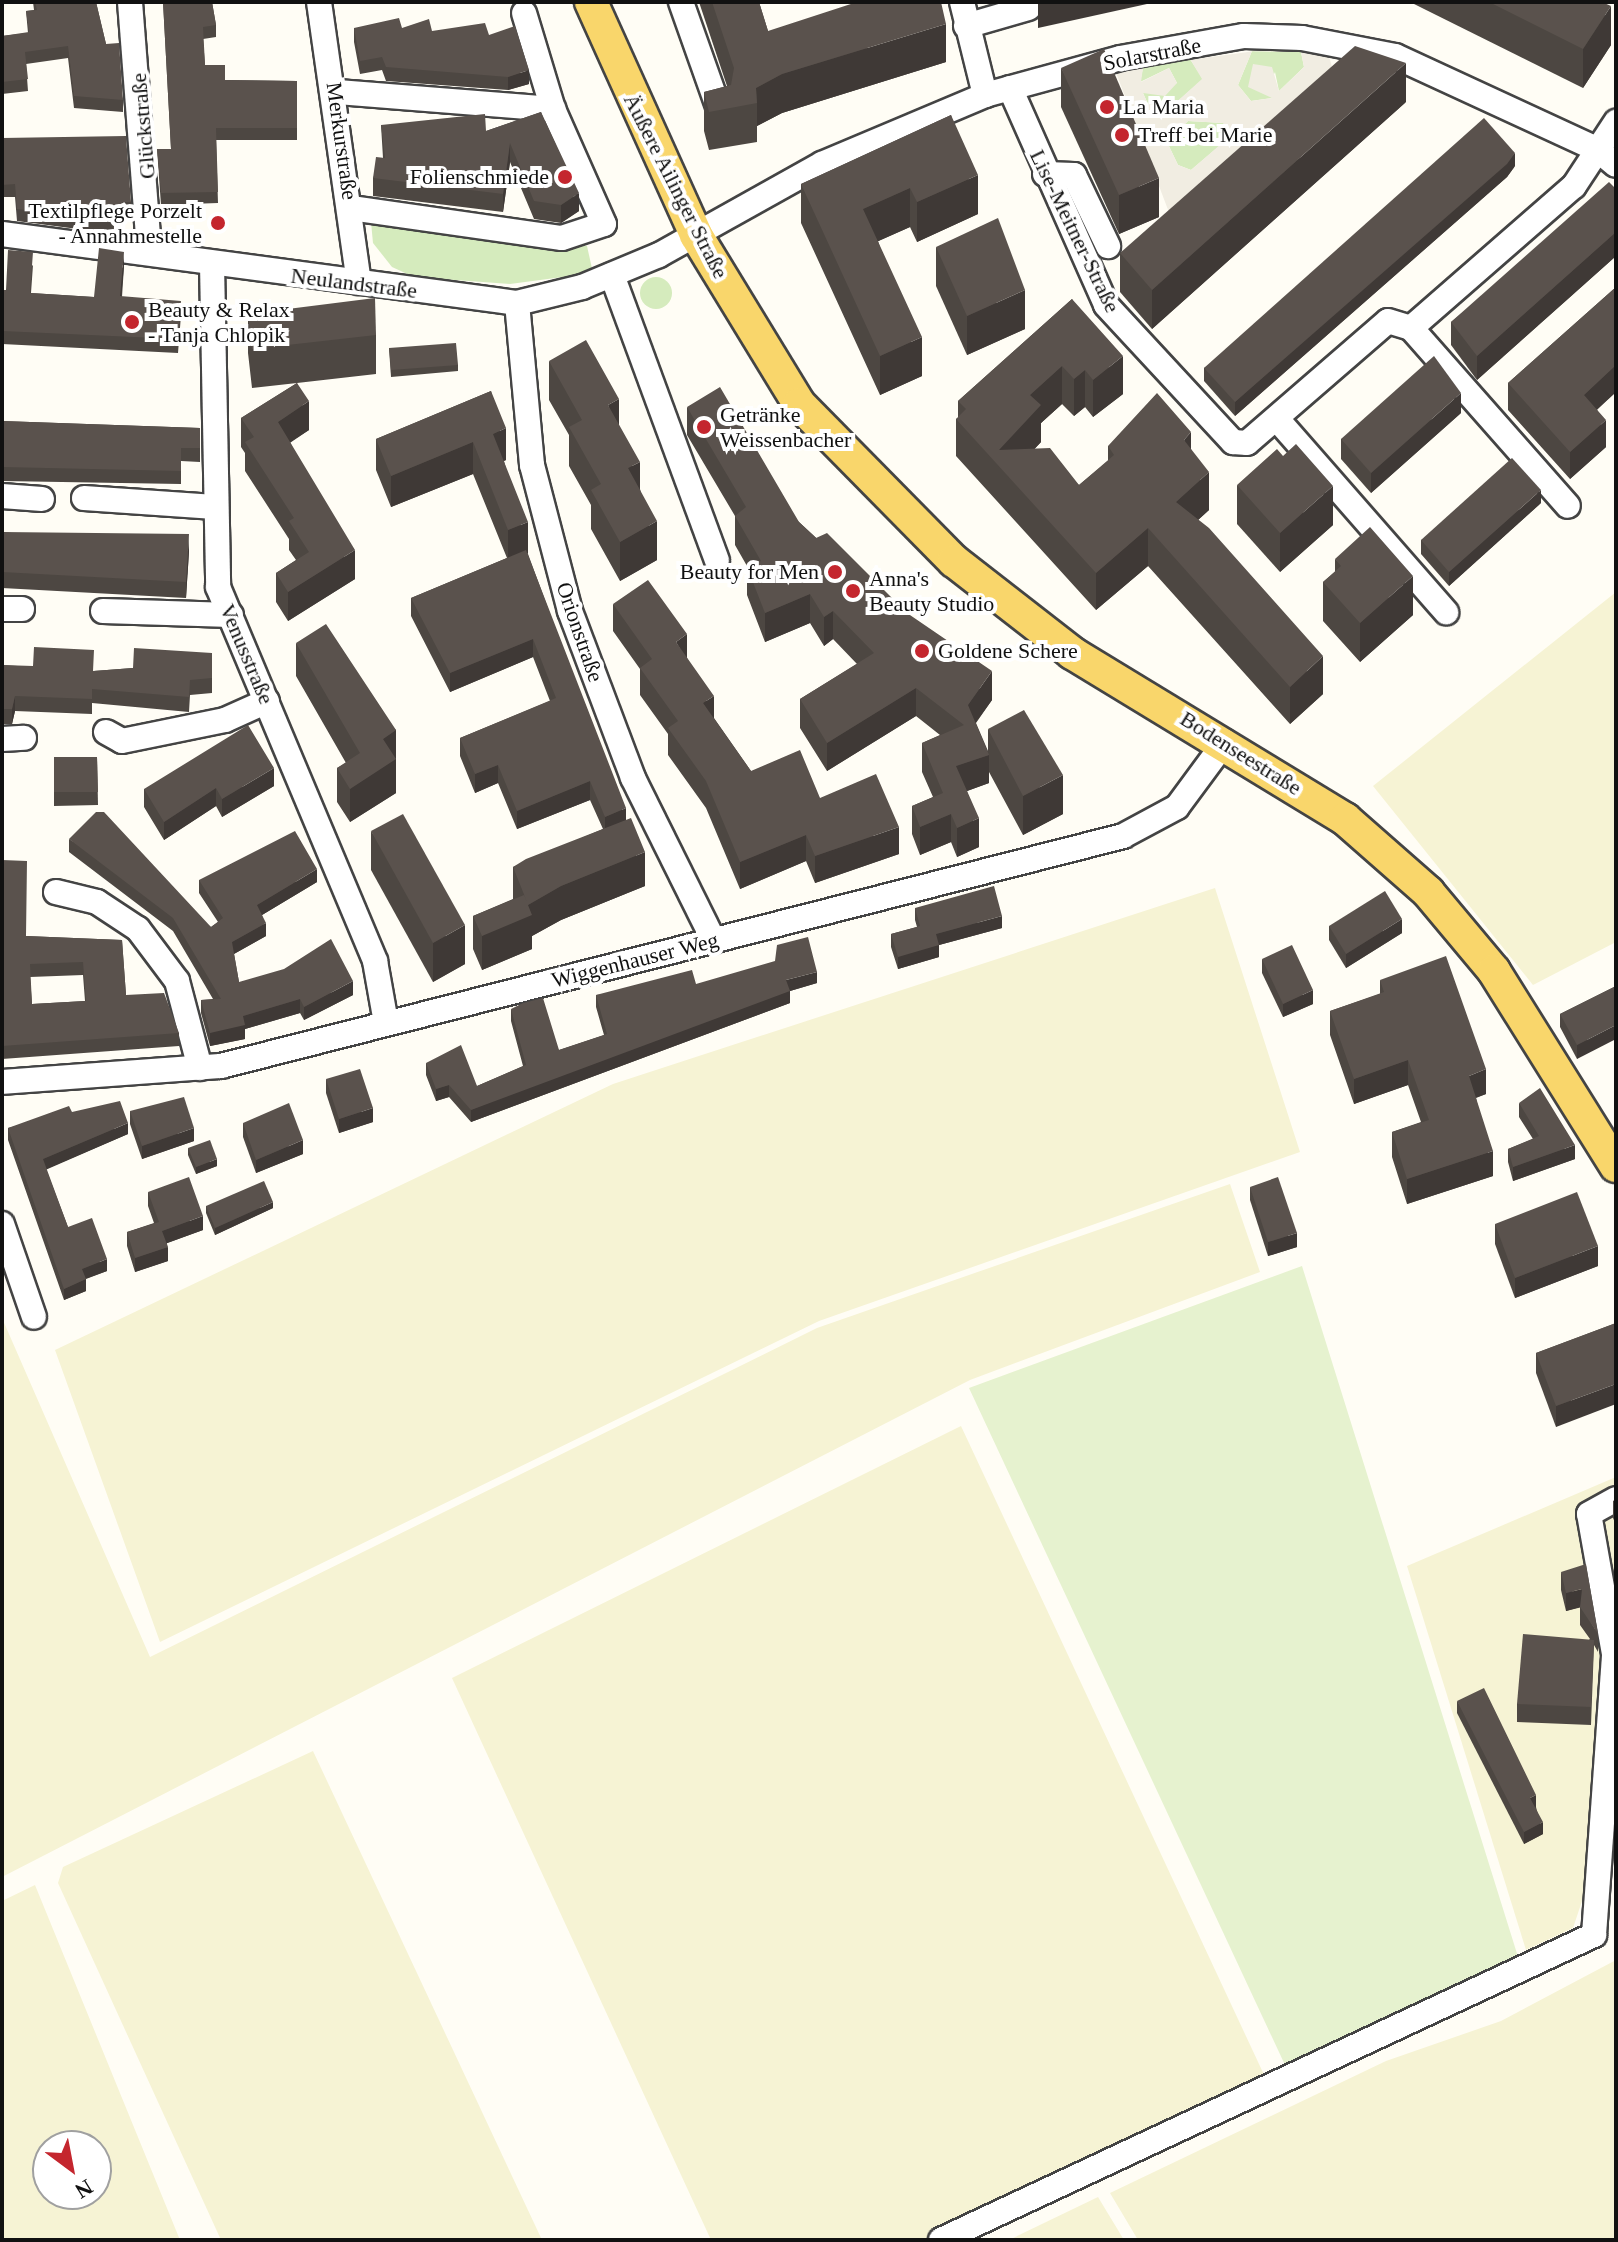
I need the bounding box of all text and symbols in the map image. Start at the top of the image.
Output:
street label: Solarstraße [1101,32,1203,76]
street label: Glückstraße [125,72,161,180]
street label: Merkurstraße [321,80,363,202]
street label: Äußere Ailinger Straße [618,89,734,283]
place label: La Maria [1123,94,1204,120]
marker: La Maria [1098,98,1116,116]
place label: Treff bei Marie [1138,122,1272,148]
marker: Treff bei Marie [1113,126,1131,144]
street label: Lise-Meitner-Straße [1024,145,1126,317]
place label: Folienschmiede [410,164,549,190]
marker: Folienschmiede [556,168,574,186]
place label: Textilpflege Porzelt - Annahmestelle [28,197,202,248]
marker: Textilpflege Porzelt - Annahmestelle [209,214,227,232]
street label: Neulandstraße [289,262,419,304]
place label: Beauty & Relax - Tanja Chlopik [148,296,290,348]
marker: Beauty & Relax - Tanja Chlopik [123,313,141,331]
place label: Getränke Weissenbacher [720,401,851,452]
marker: Getränke Weissenbacher [695,418,713,436]
place label: Beauty for Men [680,559,819,585]
marker: Beauty for Men [826,563,844,581]
place label: Anna's Beauty Studio [869,565,994,616]
street label: Orionstraße [551,579,609,685]
marker: Anna's Beauty Studio [844,582,862,600]
street label: Venusstraße [214,600,280,708]
place label: Goldene Schere [938,638,1078,664]
marker: Goldene Schere [913,642,931,660]
street label: Bodenseestraße [1175,705,1307,801]
street label: Wiggenhauser Weg [549,926,721,994]
north arrow [32,2130,112,2210]
text: N [71,2174,97,2204]

